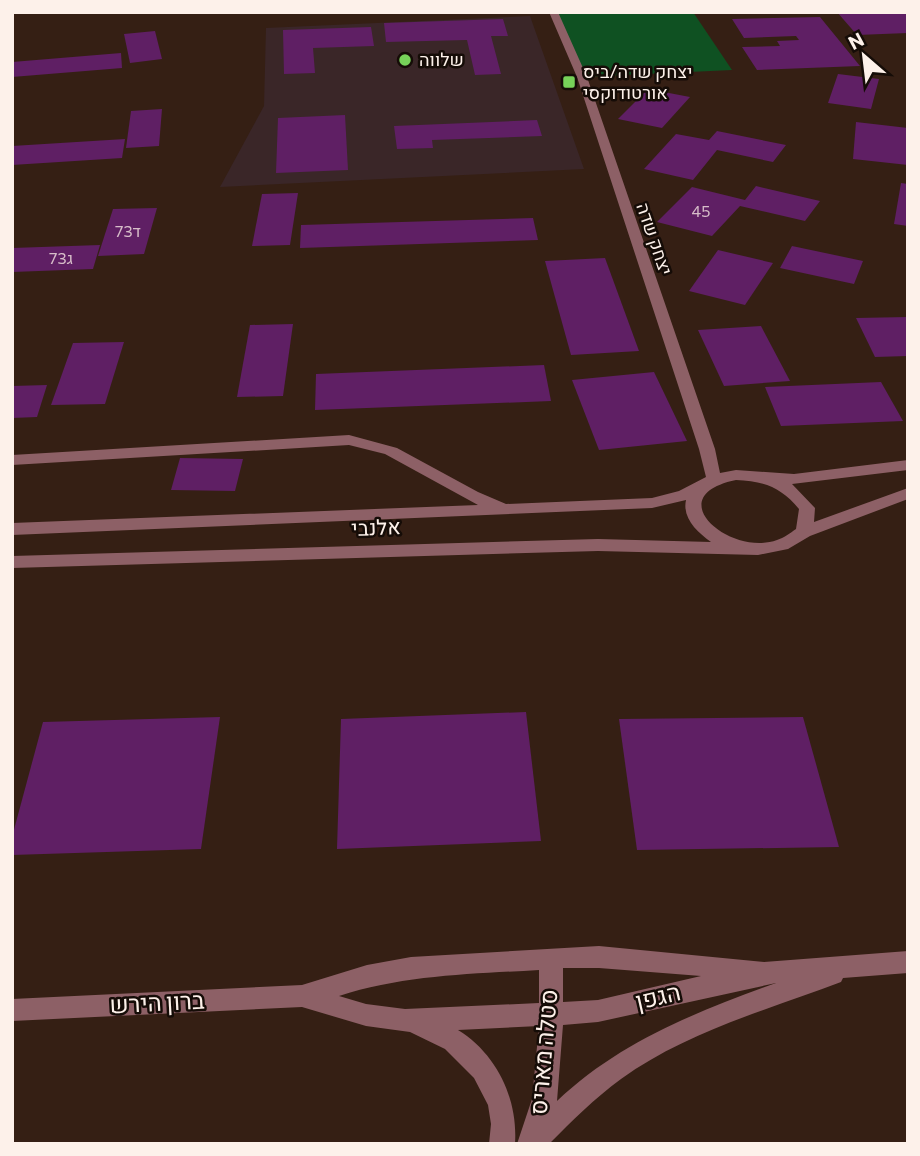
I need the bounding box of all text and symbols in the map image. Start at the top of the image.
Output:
north arrow [829,21,899,91]
text: N [844,27,867,54]
place label: שלווה [419,48,464,70]
marker: שלווה [397,52,413,68]
place label: יצחק שדה/ביס אורטודוקסי [583,60,692,103]
marker: יצחק שדה/ביס אורטודוקסי [561,74,577,90]
street label: יצחק שדה [632,200,678,278]
house number: 45 [692,201,710,220]
house number: 73ד [115,221,141,240]
house number: 73ג [49,248,73,267]
street label: אלנבי [351,513,401,540]
street label: הגפן [632,976,683,1015]
street label: ברון הירש [109,985,206,1018]
street label: סטלה מאריס [523,988,562,1116]

